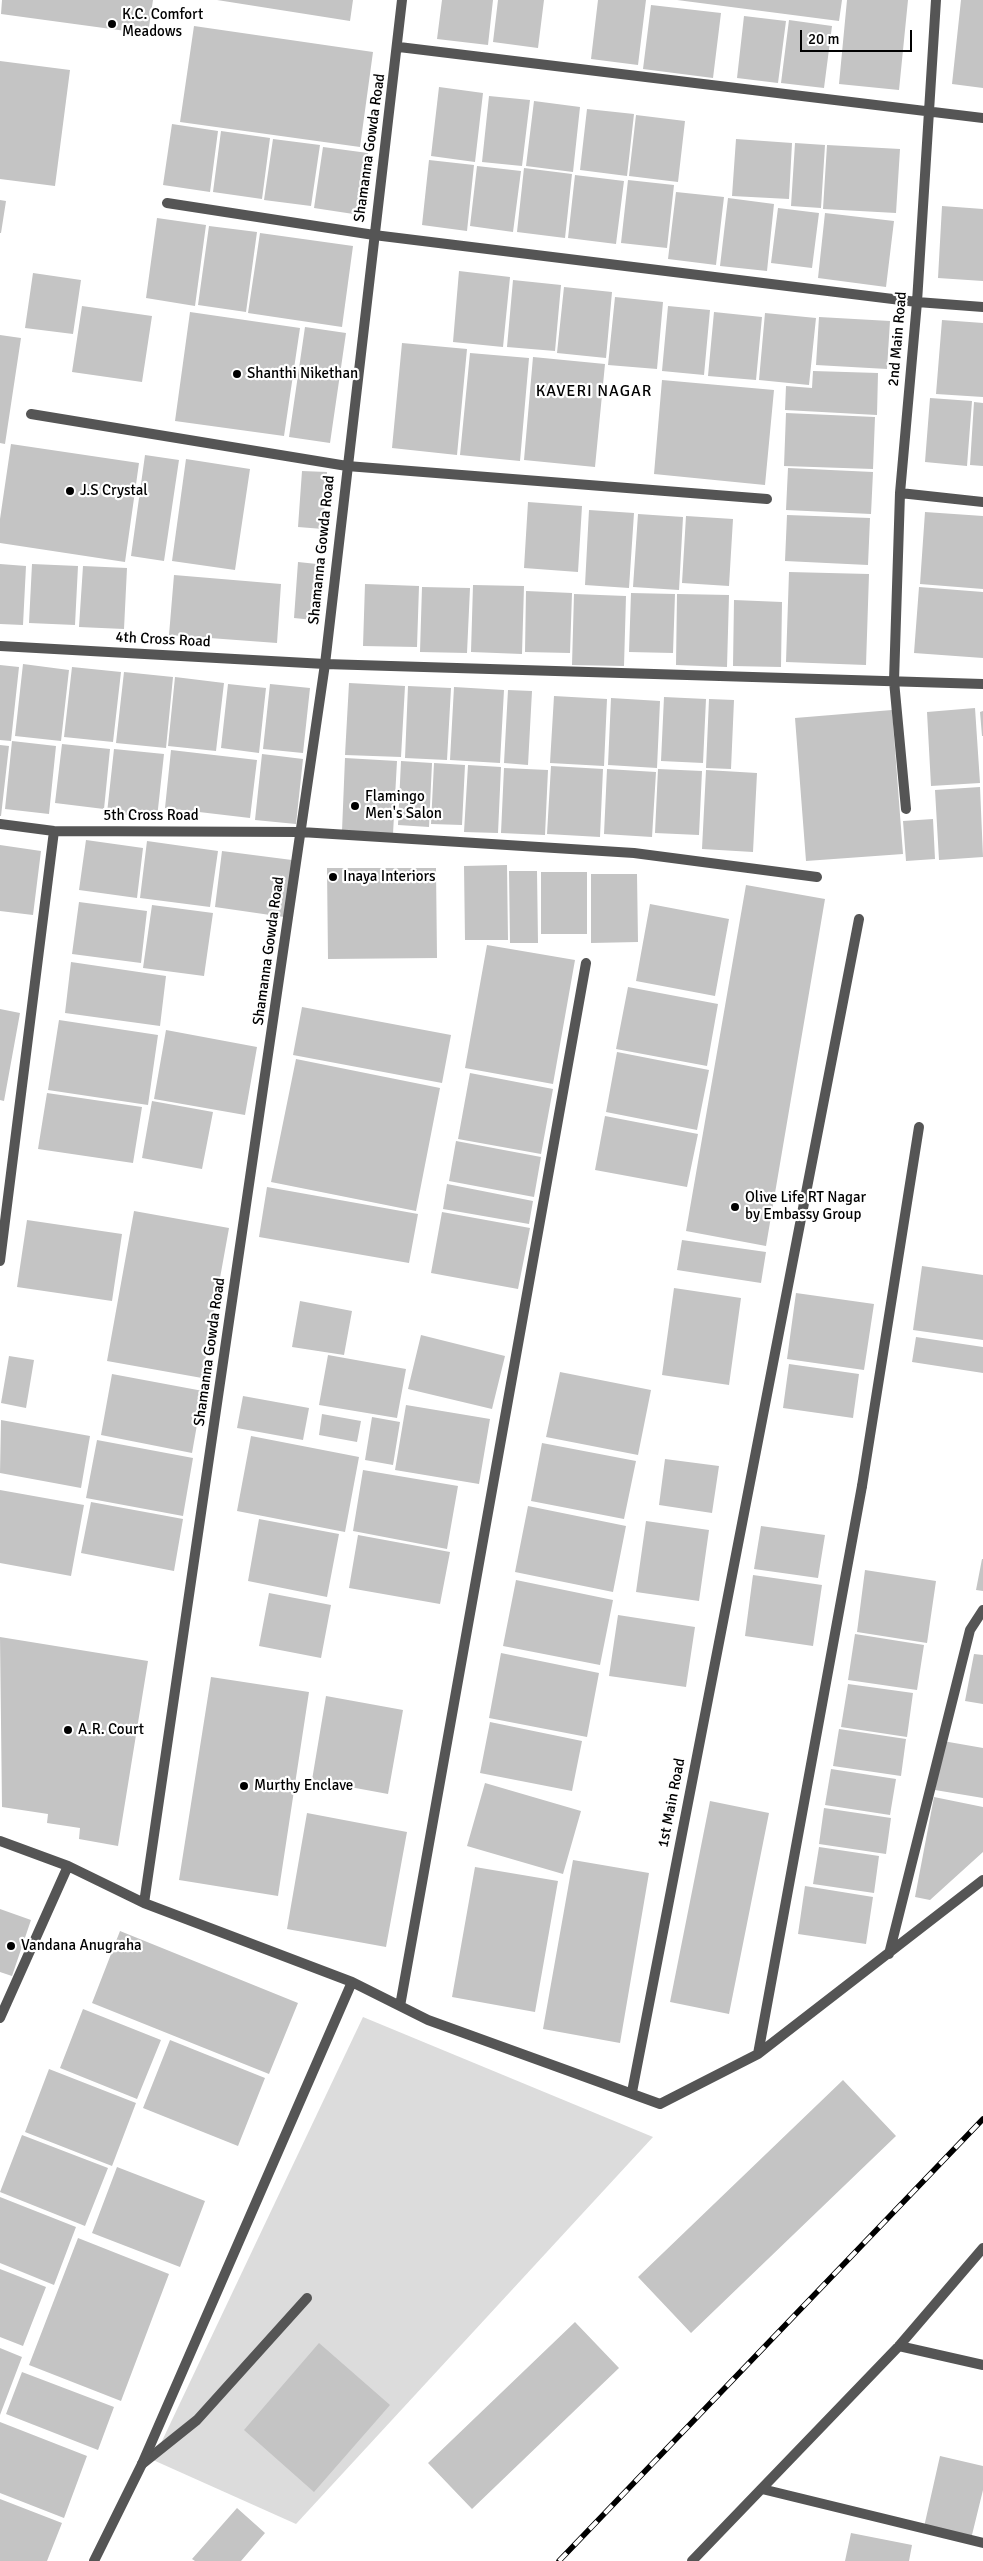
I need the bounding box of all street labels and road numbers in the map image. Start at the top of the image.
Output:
street label: Shamanna Gowda Road [351,72,389,224]
street label: 2nd Main Road [885,291,911,387]
street label: Shamanna Gowda Road [305,474,339,626]
street label: 4th Cross Road [115,629,211,651]
street label: 5th Cross Road [103,807,199,825]
street label: Shamanna Gowda Road [250,875,288,1027]
street label: Shamanna Gowda Road [191,1276,229,1428]
street label: 1st Main Road [655,1757,689,1849]

